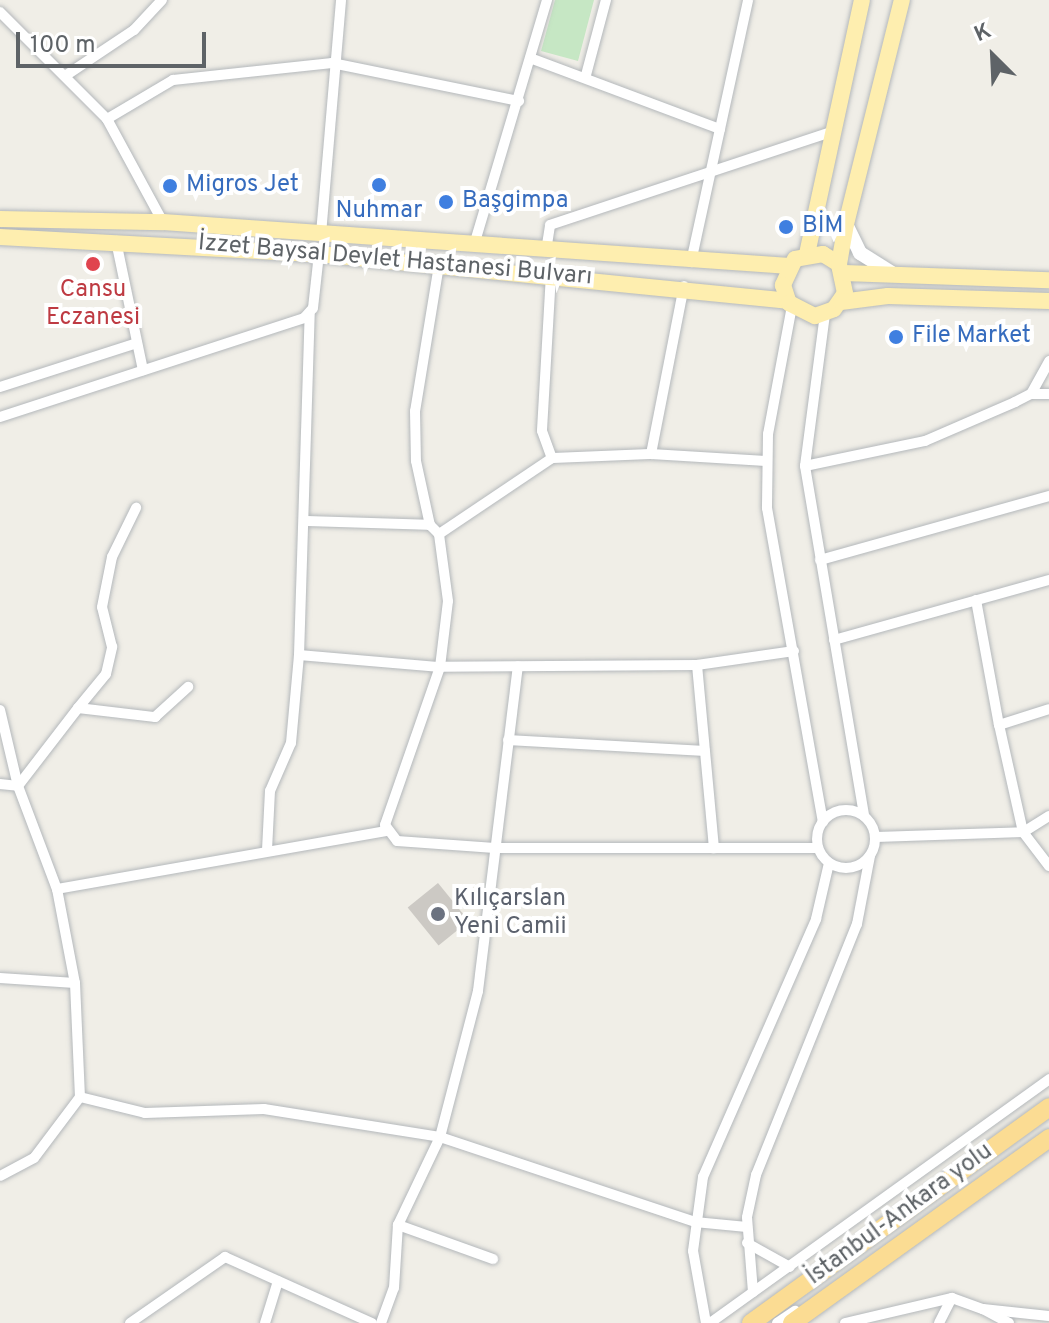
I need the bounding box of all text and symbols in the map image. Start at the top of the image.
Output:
scale bar [20,16,210,66]
north arrow [953,16,1033,96]
text: K [970,18,996,49]
text: 100 m [30,31,96,61]
place label: Migros Jet [186,172,299,200]
marker: Nuhmar [370,176,388,194]
marker: Migros Jet [161,177,179,195]
place label: Başgimpa [462,188,568,216]
marker: Başgimpa [437,193,455,211]
place label: Nuhmar [335,198,423,226]
place label: BİM [802,213,844,241]
marker: BİM [777,218,795,236]
street label: İzzet Baysal Devlet Hastanesi Bulvarı [197,229,593,293]
marker: Cansu Eczanesi [84,255,102,273]
place label: Cansu Eczanesi [46,277,140,333]
place label: File Market [912,323,1031,351]
marker: File Market [887,328,905,346]
place label: Kılıçarslan Yeni Camii [454,886,566,942]
marker: Kılıçarslan Yeni Camii [429,905,447,923]
street label: İstanbul-Ankara yolu [801,1138,999,1292]

